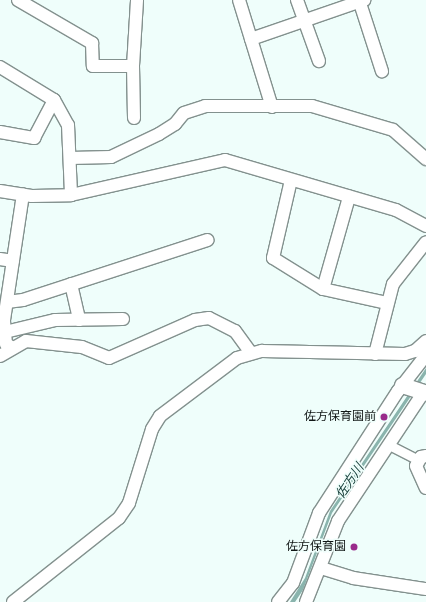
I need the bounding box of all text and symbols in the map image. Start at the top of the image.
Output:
place label: 佐方保育園前 [304,410,376,424]
marker: 佐方保育園前 [379,412,389,422]
water label: 佐方川 [334,461,368,503]
place label: 佐方保育園 [286,540,346,554]
marker: 佐方保育園 [349,542,359,552]

